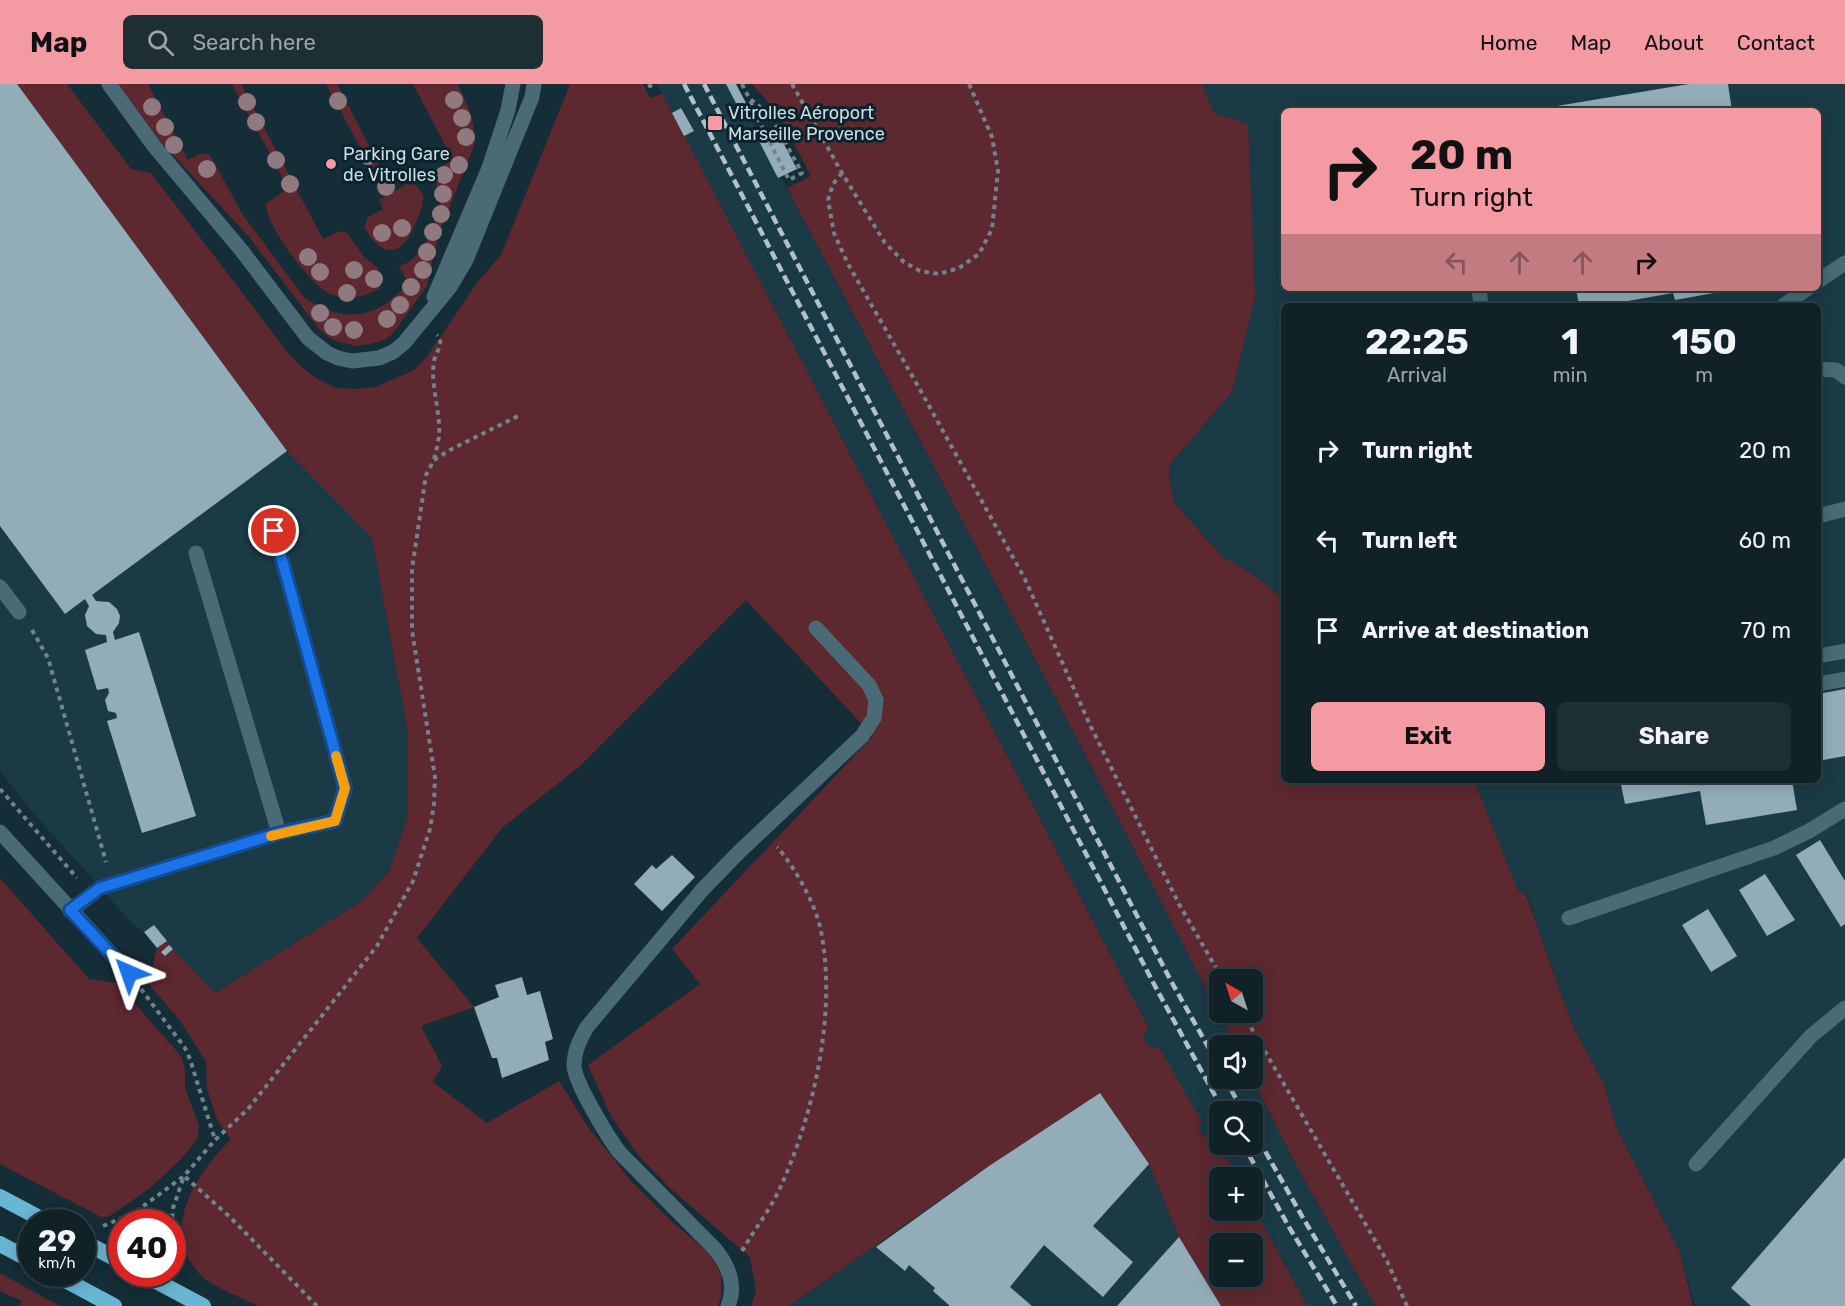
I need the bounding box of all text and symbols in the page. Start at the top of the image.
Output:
search box [123,15,543,69]
text: Map [30,26,87,59]
icon: search [144,26,177,59]
text: Search here [192,29,316,56]
text: Home [1480,30,1537,55]
text: Map [1570,30,1611,55]
text: About [1644,30,1704,55]
text: Contact [1737,30,1815,55]
place label: Vitrolles Aéroport Marseille Provence [728,102,885,145]
marker: Vitrolles Aéroport Marseille Provence [706,114,724,132]
text: 20 m [1410,130,1513,180]
icon: right [1311,132,1389,210]
place label: Parking Gare de Vitrolles [343,143,450,186]
marker: Parking Gare de Vitrolles [324,157,338,171]
text: Turn right [1410,181,1533,213]
icon: left [1440,246,1473,279]
icon: ahead [1503,246,1536,279]
icon: ahead [1566,246,1599,279]
icon: right [1629,246,1662,279]
text: 22:25 [1365,320,1469,363]
text: 1 [1561,320,1579,363]
text: 150 [1671,320,1737,363]
text: Arrival [1387,363,1447,387]
text: min [1553,363,1588,387]
text: m [1695,363,1713,387]
icon: right [1311,434,1344,467]
text: Turn right [1362,437,1472,464]
text: 20 m [1739,437,1791,464]
pin [248,505,299,556]
icon: arrive [257,514,290,547]
icon: left [1311,524,1344,557]
text: Turn left [1362,527,1457,554]
text: 60 m [1739,527,1791,554]
icon: arrive [1311,614,1344,647]
text: Arrive at destination [1362,617,1589,644]
text: 70 m [1741,617,1791,644]
button: Exit [1311,702,1545,771]
button: Share [1557,702,1791,771]
position arrow [97,941,161,1005]
north arrow [1209,969,1263,1023]
map controls [1209,969,1263,1287]
button: sound [1209,1035,1263,1089]
button: search [1209,1101,1263,1155]
button: + [1209,1167,1263,1221]
speed limit sign: 40 [108,1209,186,1287]
text: 29 [38,1223,76,1259]
button: − [1209,1233,1263,1287]
text: km/h [38,1254,76,1272]

